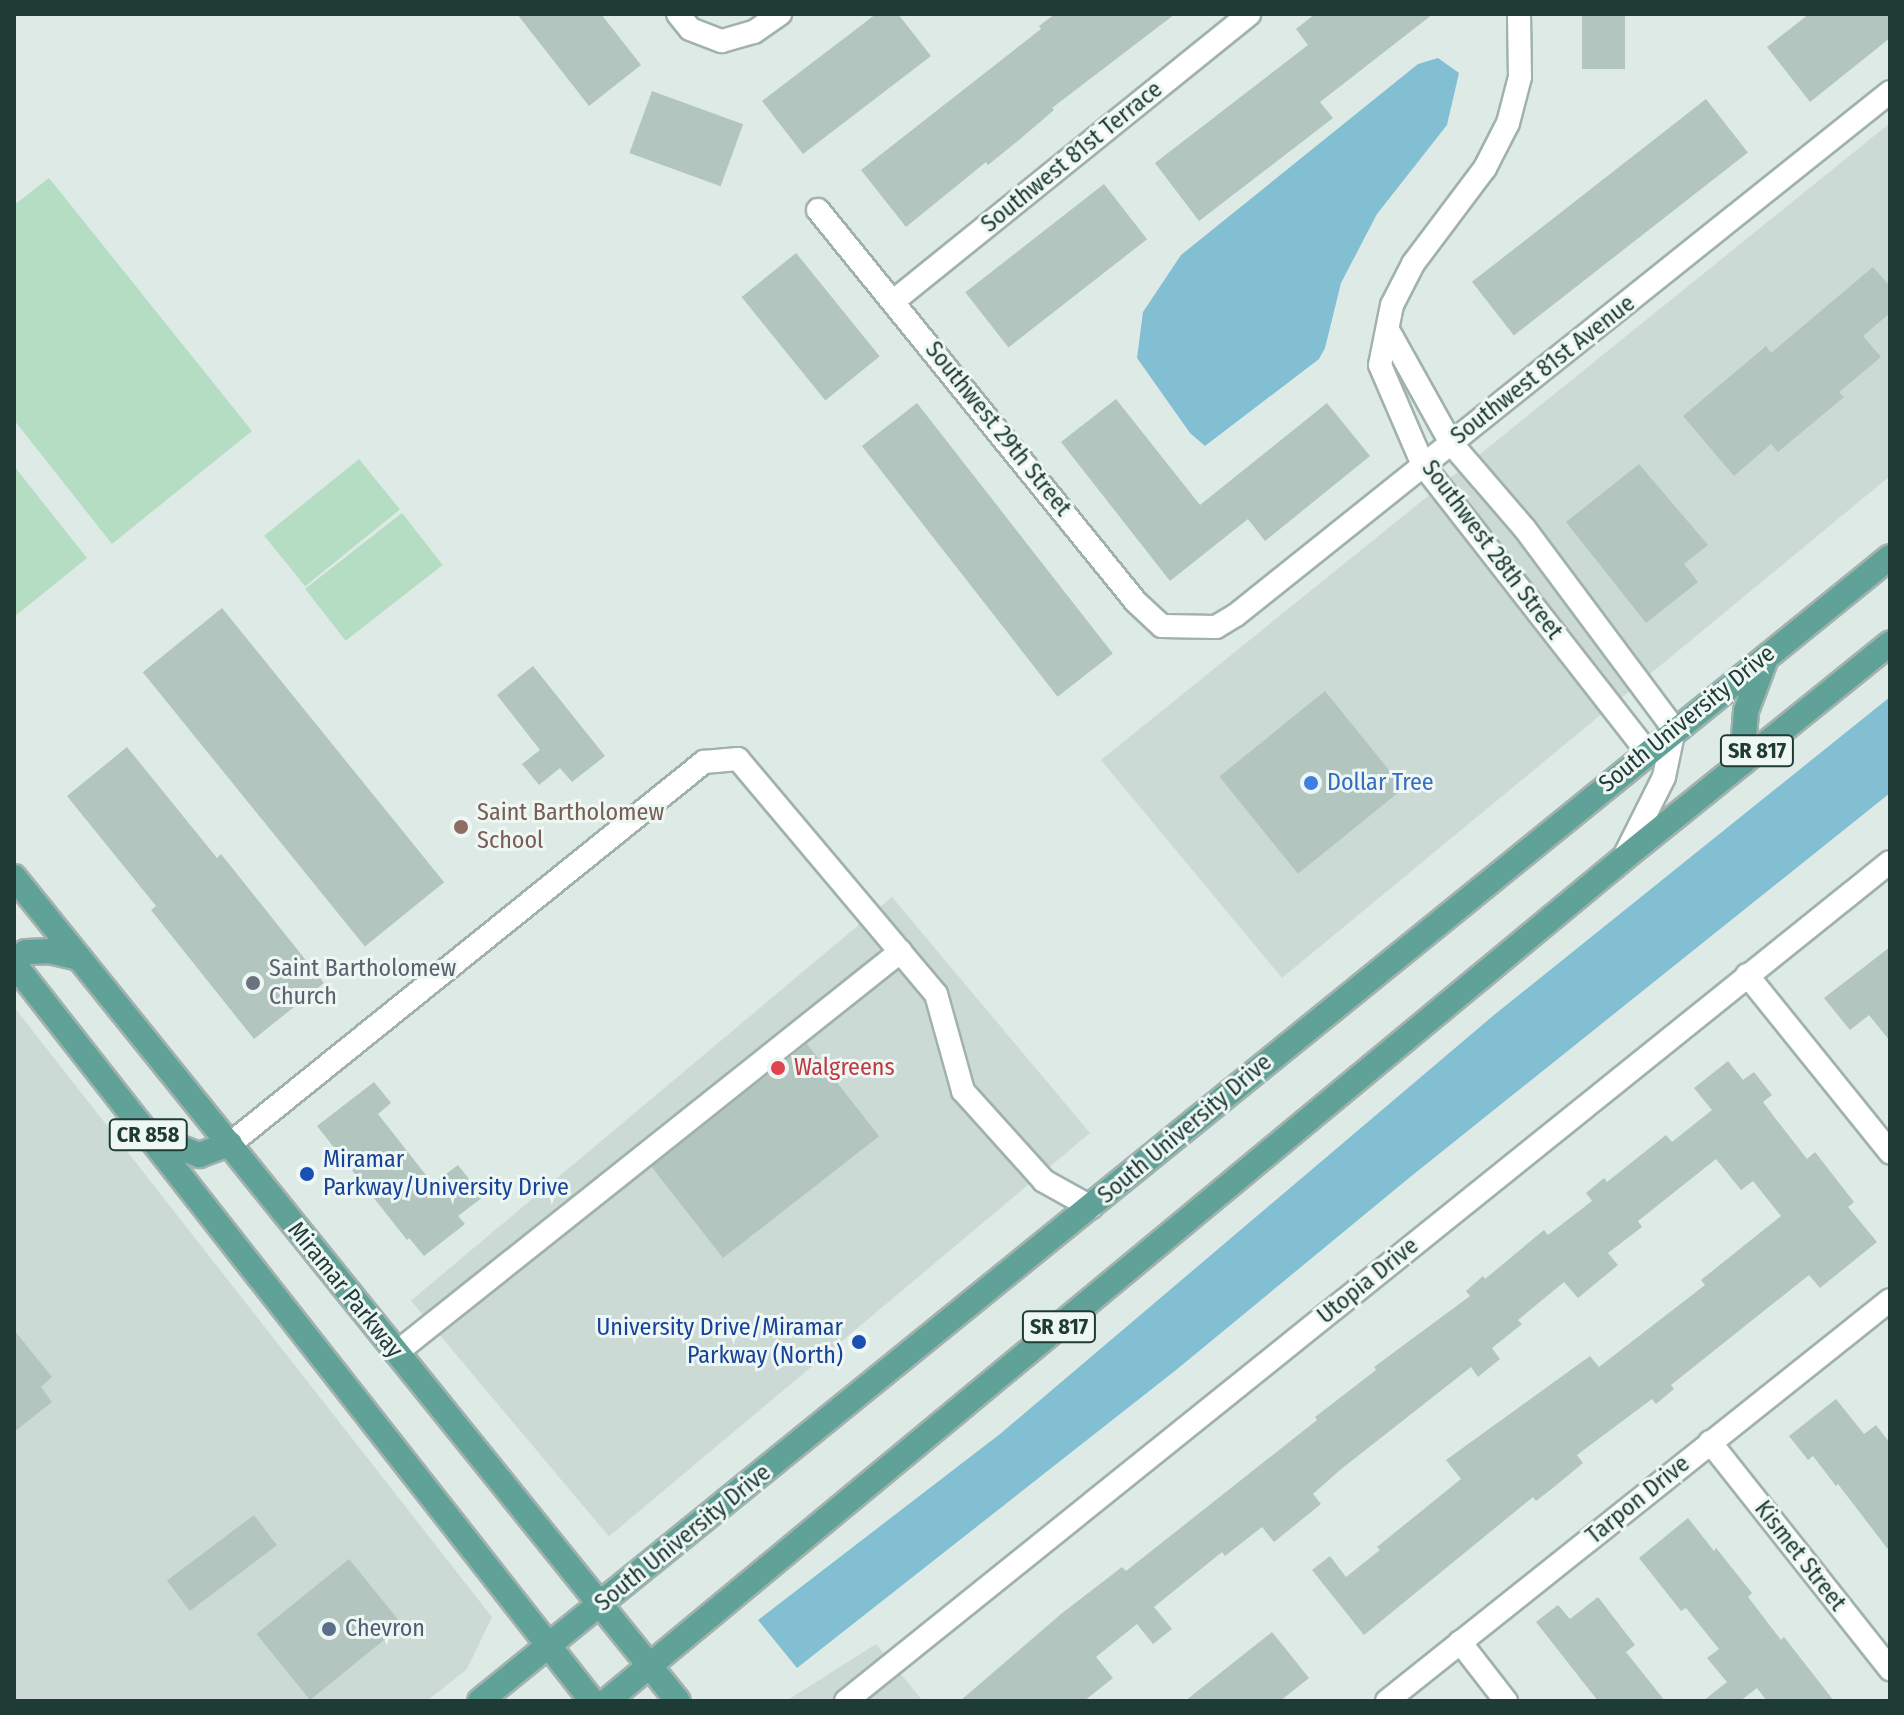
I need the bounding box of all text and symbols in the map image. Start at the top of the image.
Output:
street label: Southwest 81st Terrace [976,75,1168,239]
street label: Southwest 81st Avenue [1445,289,1641,451]
street label: Southwest 29th Street [919,336,1077,522]
street label: Southwest 28th Street [1415,455,1569,645]
street label: South University Drive [1593,639,1781,799]
road number: SR 817 [1719,733,1795,769]
place label: Dollar Tree [1327,769,1434,797]
marker: Dollar Tree [1302,774,1320,792]
place label: Saint Bartholomew School [477,799,664,855]
marker: Saint Bartholomew School [452,818,470,836]
place label: Saint Bartholomew Church [269,955,456,1011]
marker: Saint Bartholomew Church [244,974,262,992]
street label: South University Drive [1092,1048,1278,1210]
place label: Walgreens [794,1054,895,1082]
marker: Walgreens [769,1059,787,1077]
road number: CR 858 [108,1117,188,1153]
place label: Miramar Parkway/University Drive [323,1146,569,1202]
marker: Miramar Parkway/University Drive [298,1165,316,1183]
street label: Miramar Parkway [281,1216,409,1364]
street label: Utopia Drive [1312,1232,1424,1330]
road number: SR 817 [1021,1309,1097,1345]
place label: University Drive/Miramar Parkway (North) [596,1314,843,1370]
marker: University Drive/Miramar Parkway (North) [850,1333,868,1351]
street label: Tarpon Drive [1581,1450,1695,1550]
street label: South University Drive [589,1458,777,1618]
street label: Kismet Street [1748,1495,1852,1617]
place label: Chevron [345,1615,425,1643]
marker: Chevron [320,1620,338,1638]

